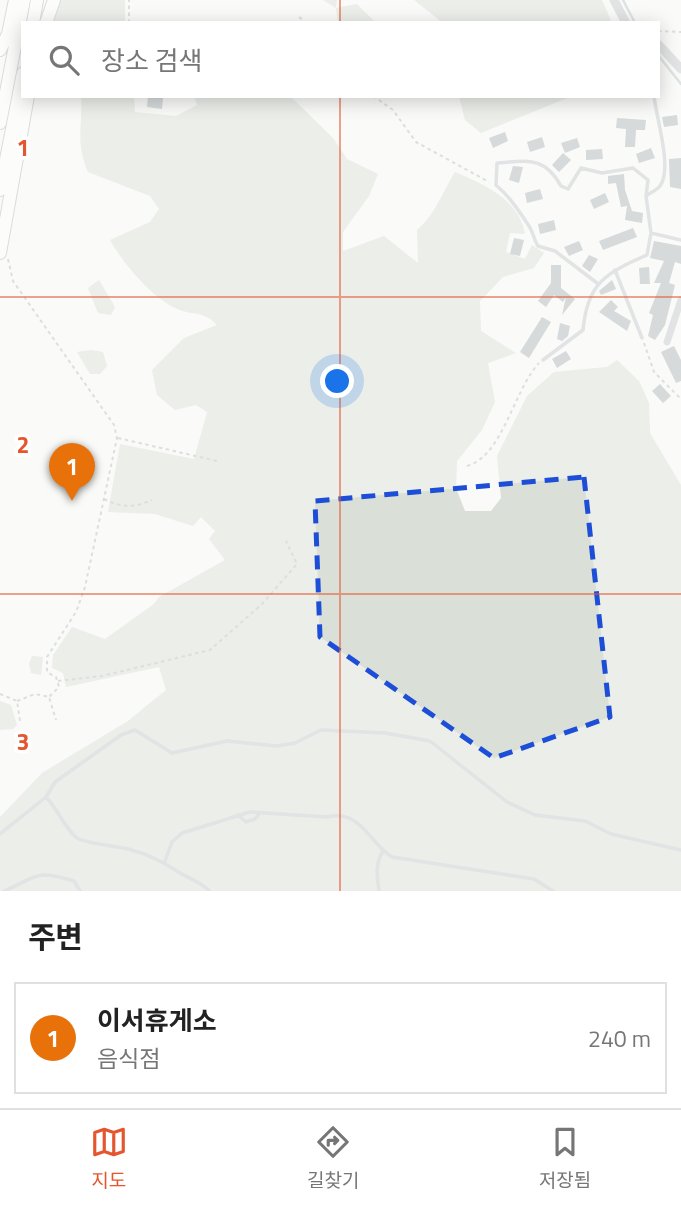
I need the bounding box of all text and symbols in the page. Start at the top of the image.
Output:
search box [21,21,660,98]
icon: search [45,41,83,79]
text: 장소 검색 [101,41,202,80]
text: 1 [17,130,29,165]
your location [320,364,354,398]
text: 2 [17,427,29,462]
pin: 1 [49,443,95,501]
text: 3 [17,724,29,759]
text: 주변 [28,914,83,960]
text: 이서휴게소 [97,1001,217,1040]
text: 1 [47,1021,59,1056]
text: 240 m [588,1021,651,1056]
text: 음식점 [97,1041,160,1076]
tab: 지도 [90,1123,128,1194]
tab: 길찾기 [307,1123,359,1194]
tab: 저장됨 [539,1123,591,1194]

